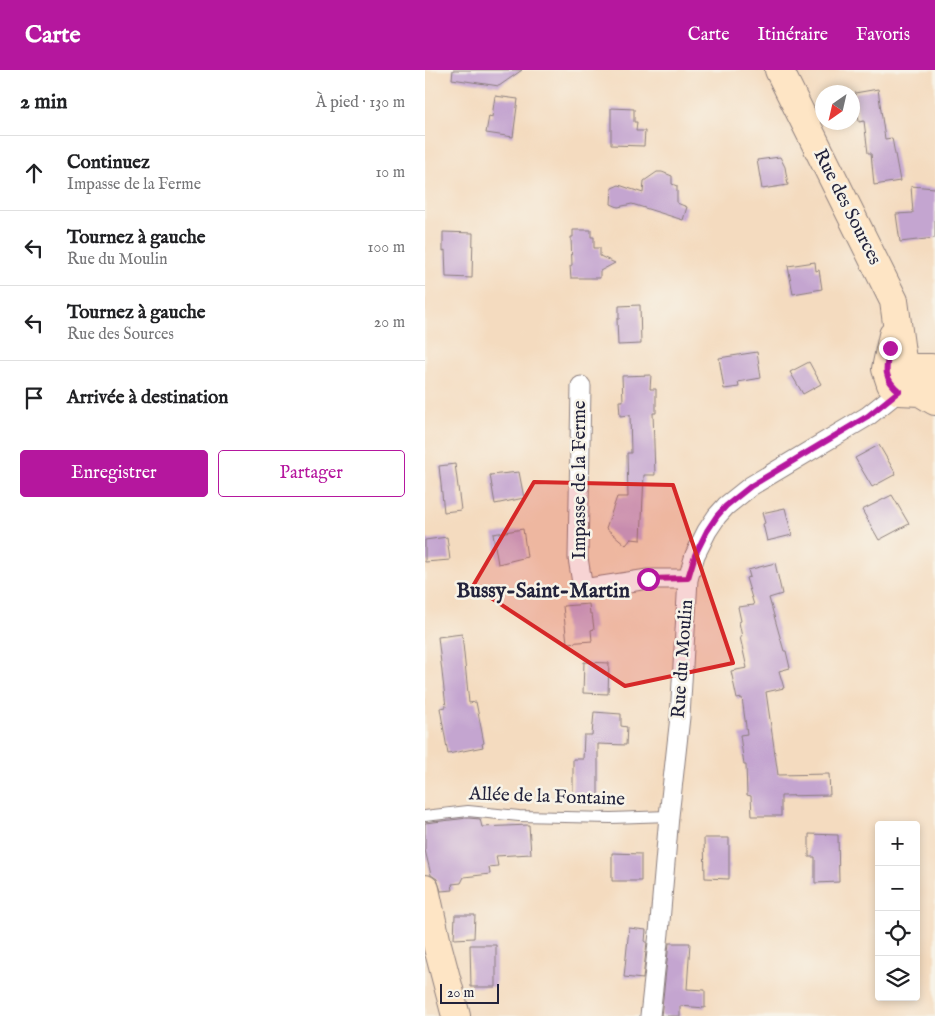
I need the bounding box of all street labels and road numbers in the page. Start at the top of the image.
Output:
street label: Rue des Sources [807,145,887,269]
street label: Impasse de la Ferme [568,400,592,560]
street label: Rue du Moulin [667,599,699,719]
street label: Allée de la Fontaine [468,782,626,812]

